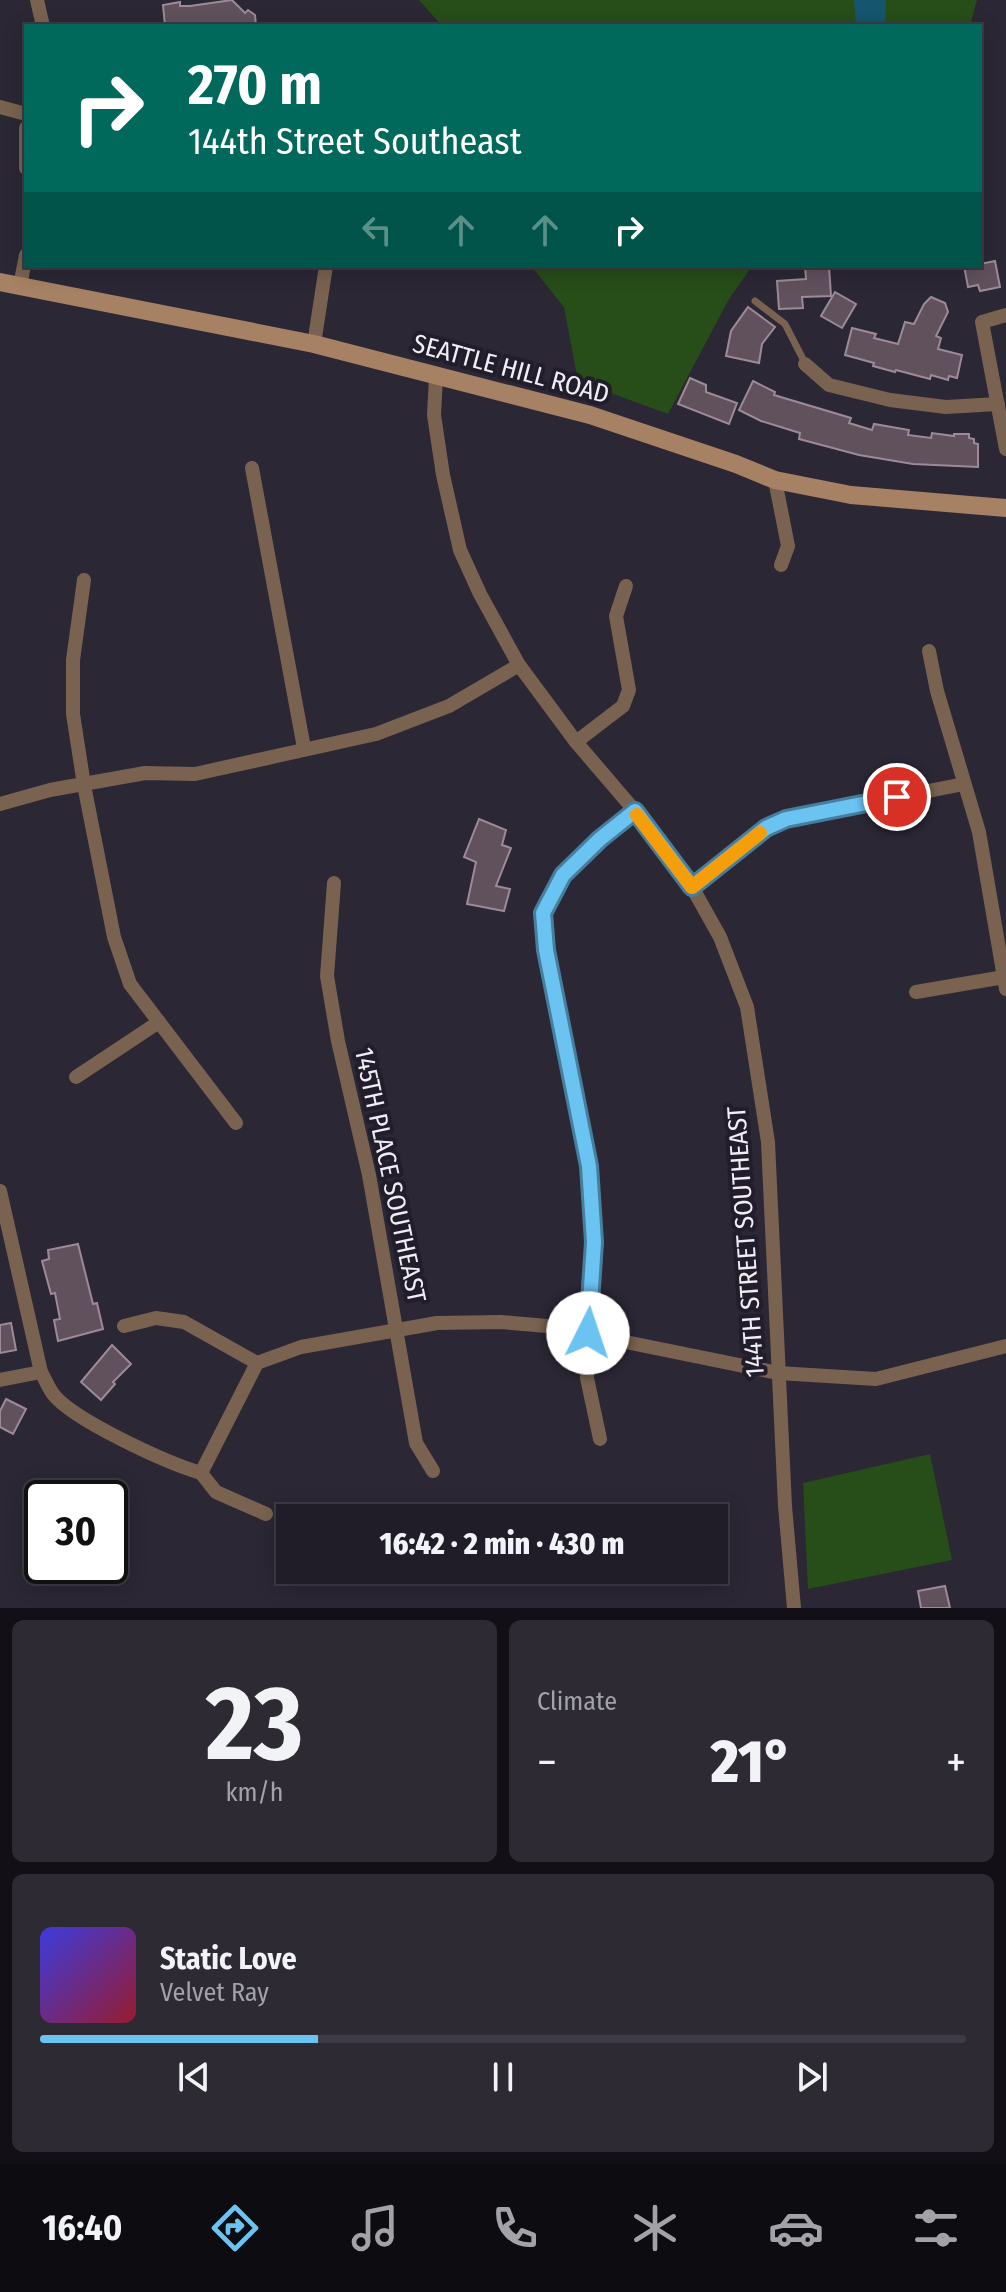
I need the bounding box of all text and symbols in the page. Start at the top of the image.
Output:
text: 270 m [188,52,322,119]
icon: right [56,56,160,160]
text: 144th Street Southeast [188,120,521,164]
icon: left [355,208,399,252]
icon: ahead [439,208,483,252]
icon: ahead [523,208,567,252]
icon: right [607,208,651,252]
street label: SEATTLE HILL ROAD [409,328,613,410]
pin [863,763,931,831]
icon: arrive [875,775,919,819]
street label: 145TH PLACE SOUTHEAST [348,1045,432,1305]
street label: 144TH STREET SOUTHEAST [721,1105,771,1379]
position arrow [546,1291,630,1375]
speed limit sign: 30 [24,1480,128,1584]
text: 16:42 · 2 min · 430 m [380,1526,624,1562]
text: 23 [206,1662,303,1787]
text: Climate [537,1686,617,1717]
text: 21° [711,1726,792,1798]
text: − [537,1736,557,1789]
text: + [946,1736,966,1789]
text: km/h [226,1777,283,1808]
text: Static Love [160,1941,297,1977]
text: Velvet Ray [160,1977,269,2008]
icon: previous [172,2055,216,2099]
icon: pause [481,2055,525,2099]
icon: next [790,2055,834,2099]
icon: directions [207,2200,263,2256]
icon: music [347,2200,403,2256]
icon: phone [487,2200,543,2256]
icon: climate [627,2200,683,2256]
icon: car [768,2200,824,2256]
icon: filters [908,2200,964,2256]
text: 16:40 [42,2206,122,2250]

